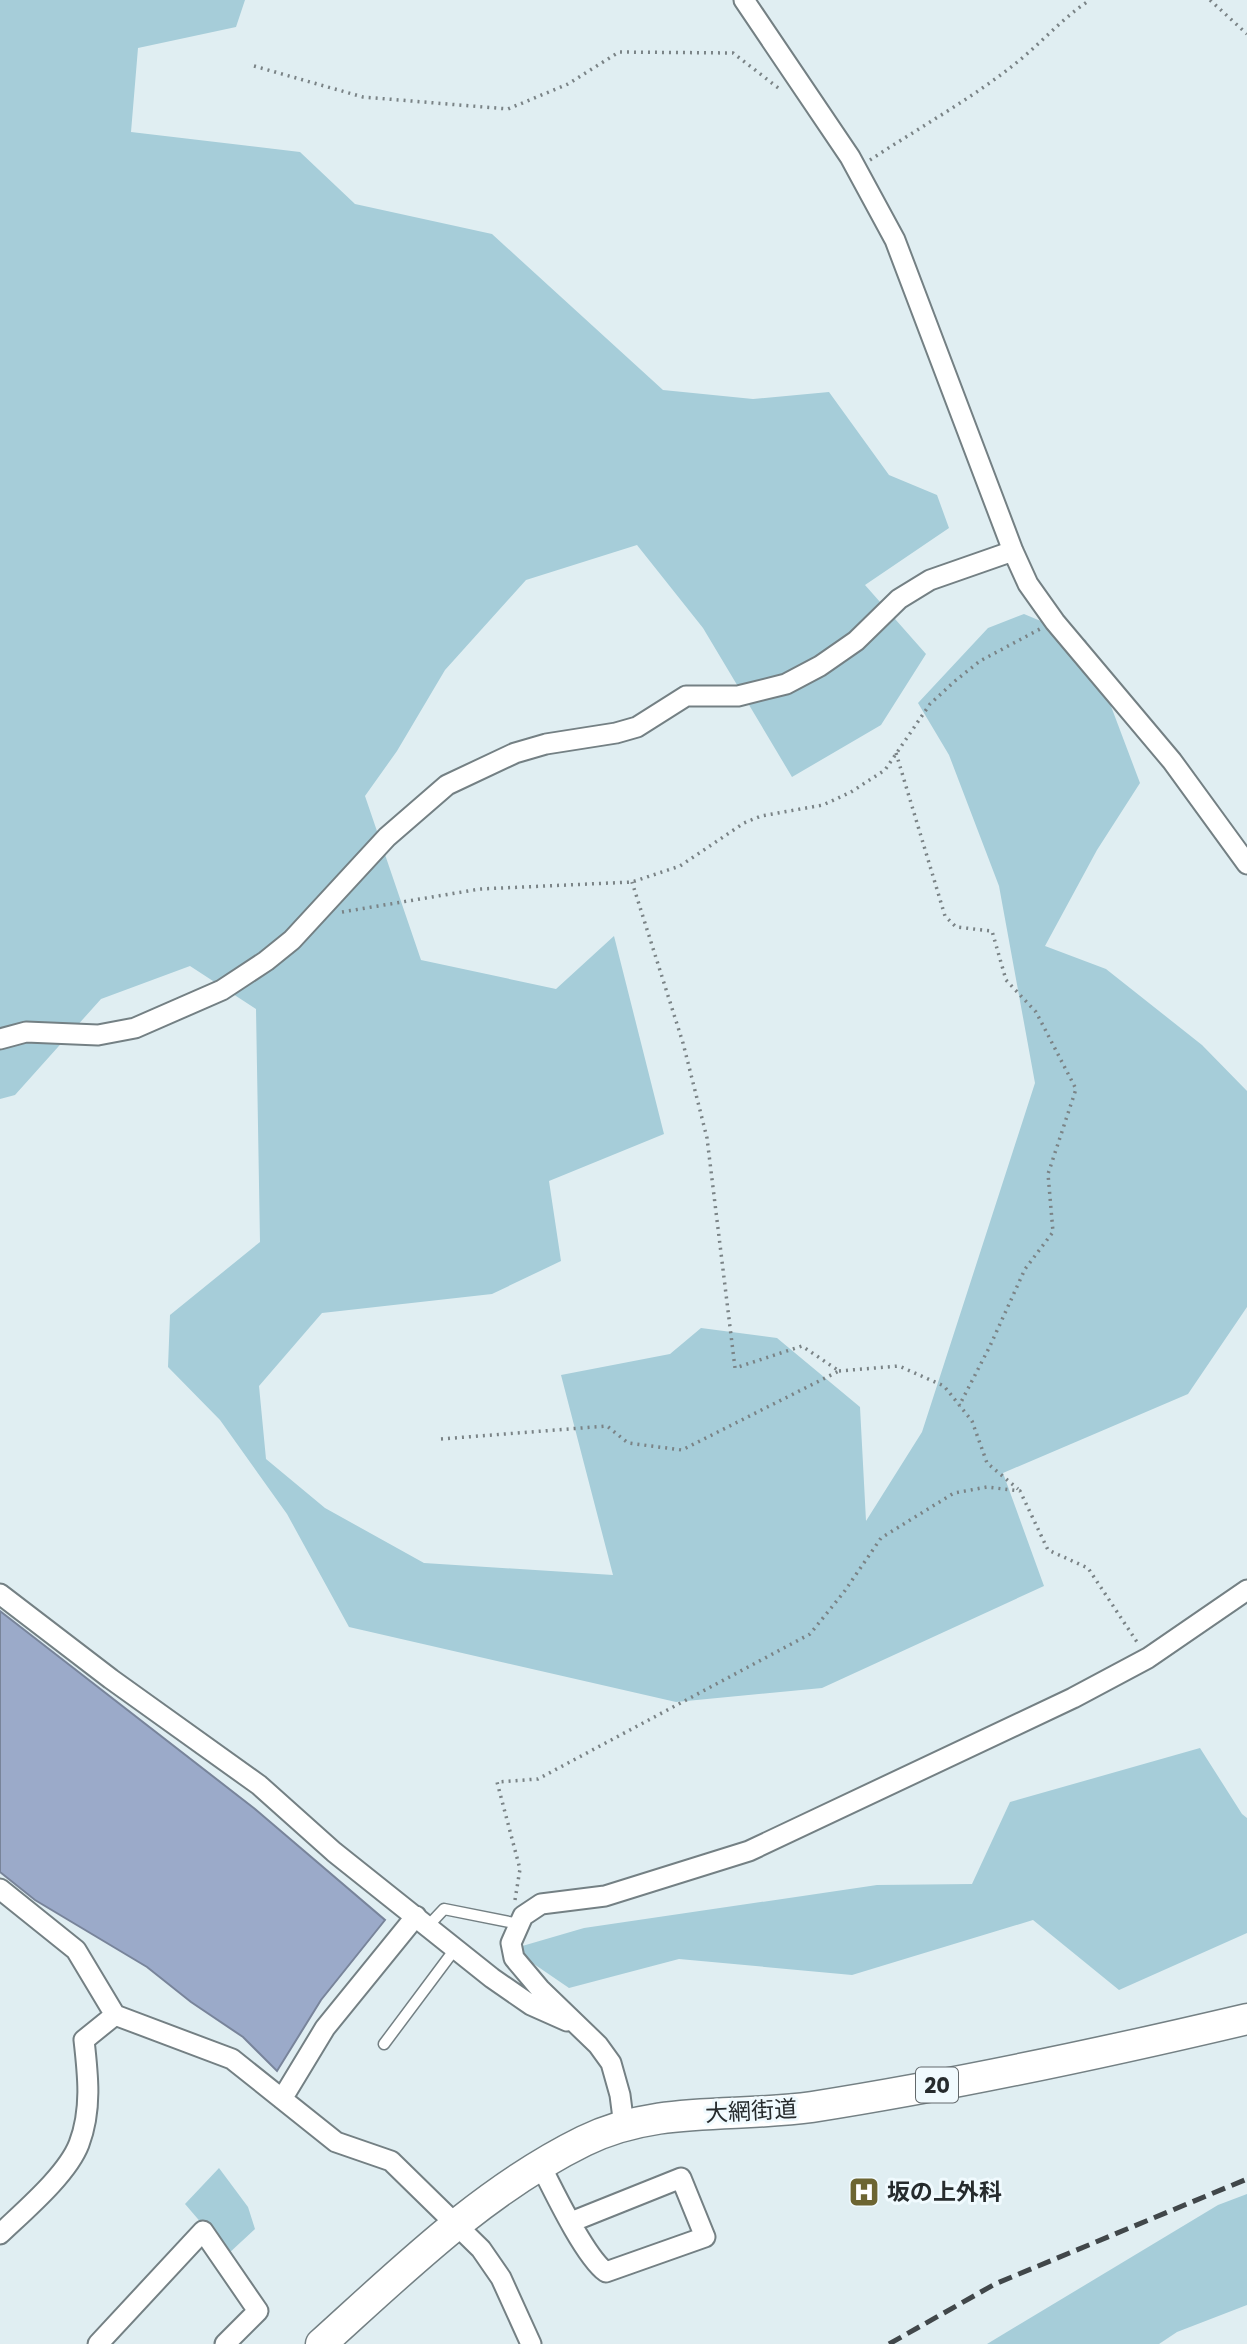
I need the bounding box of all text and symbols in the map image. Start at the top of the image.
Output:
road number: 20 [916,2068,958,2102]
street label: 大網街道 [704,2093,798,2129]
hospital icon: 坂の上外科 [847,2175,881,2209]
place label: 坂の上外科 [887,2176,1002,2208]

